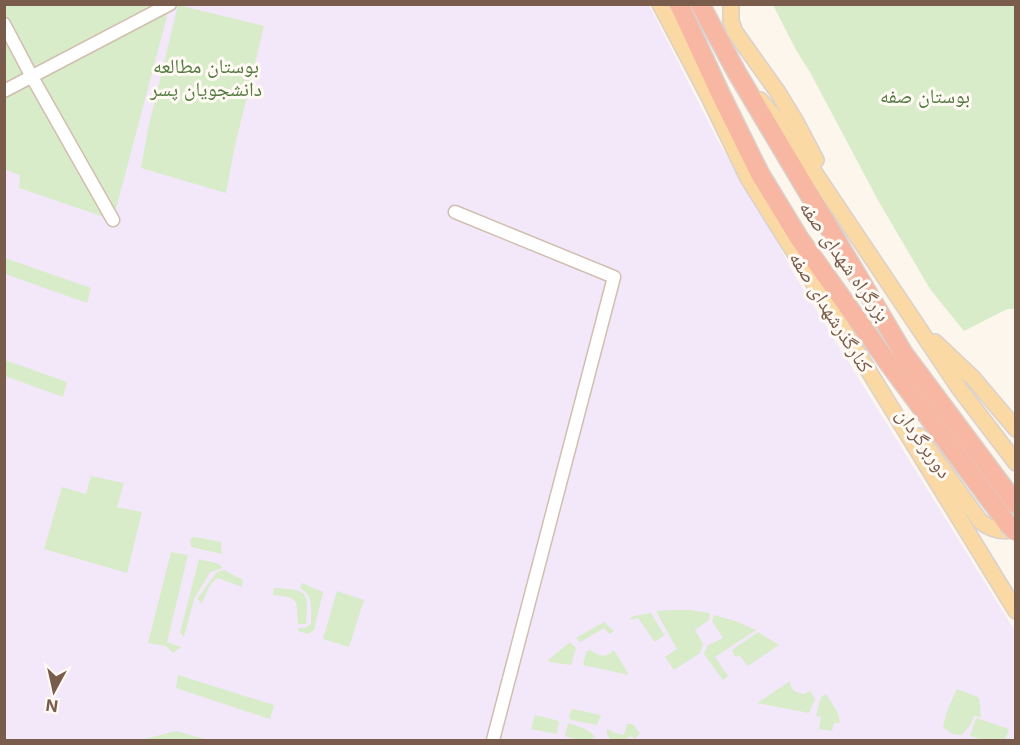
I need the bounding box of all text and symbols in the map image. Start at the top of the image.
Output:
park label: بوستان مطالعه دانشجویان پسر [149,54,262,101]
park label: بوستان صفه [880,84,970,108]
street label: بزرگراه شهدای صفه [795,196,895,326]
street label: کنارگذرشهدای صفه [784,247,878,377]
street label: دوربرگردان [891,403,957,483]
north arrow [24,661,84,721]
text: N [44,695,59,717]

